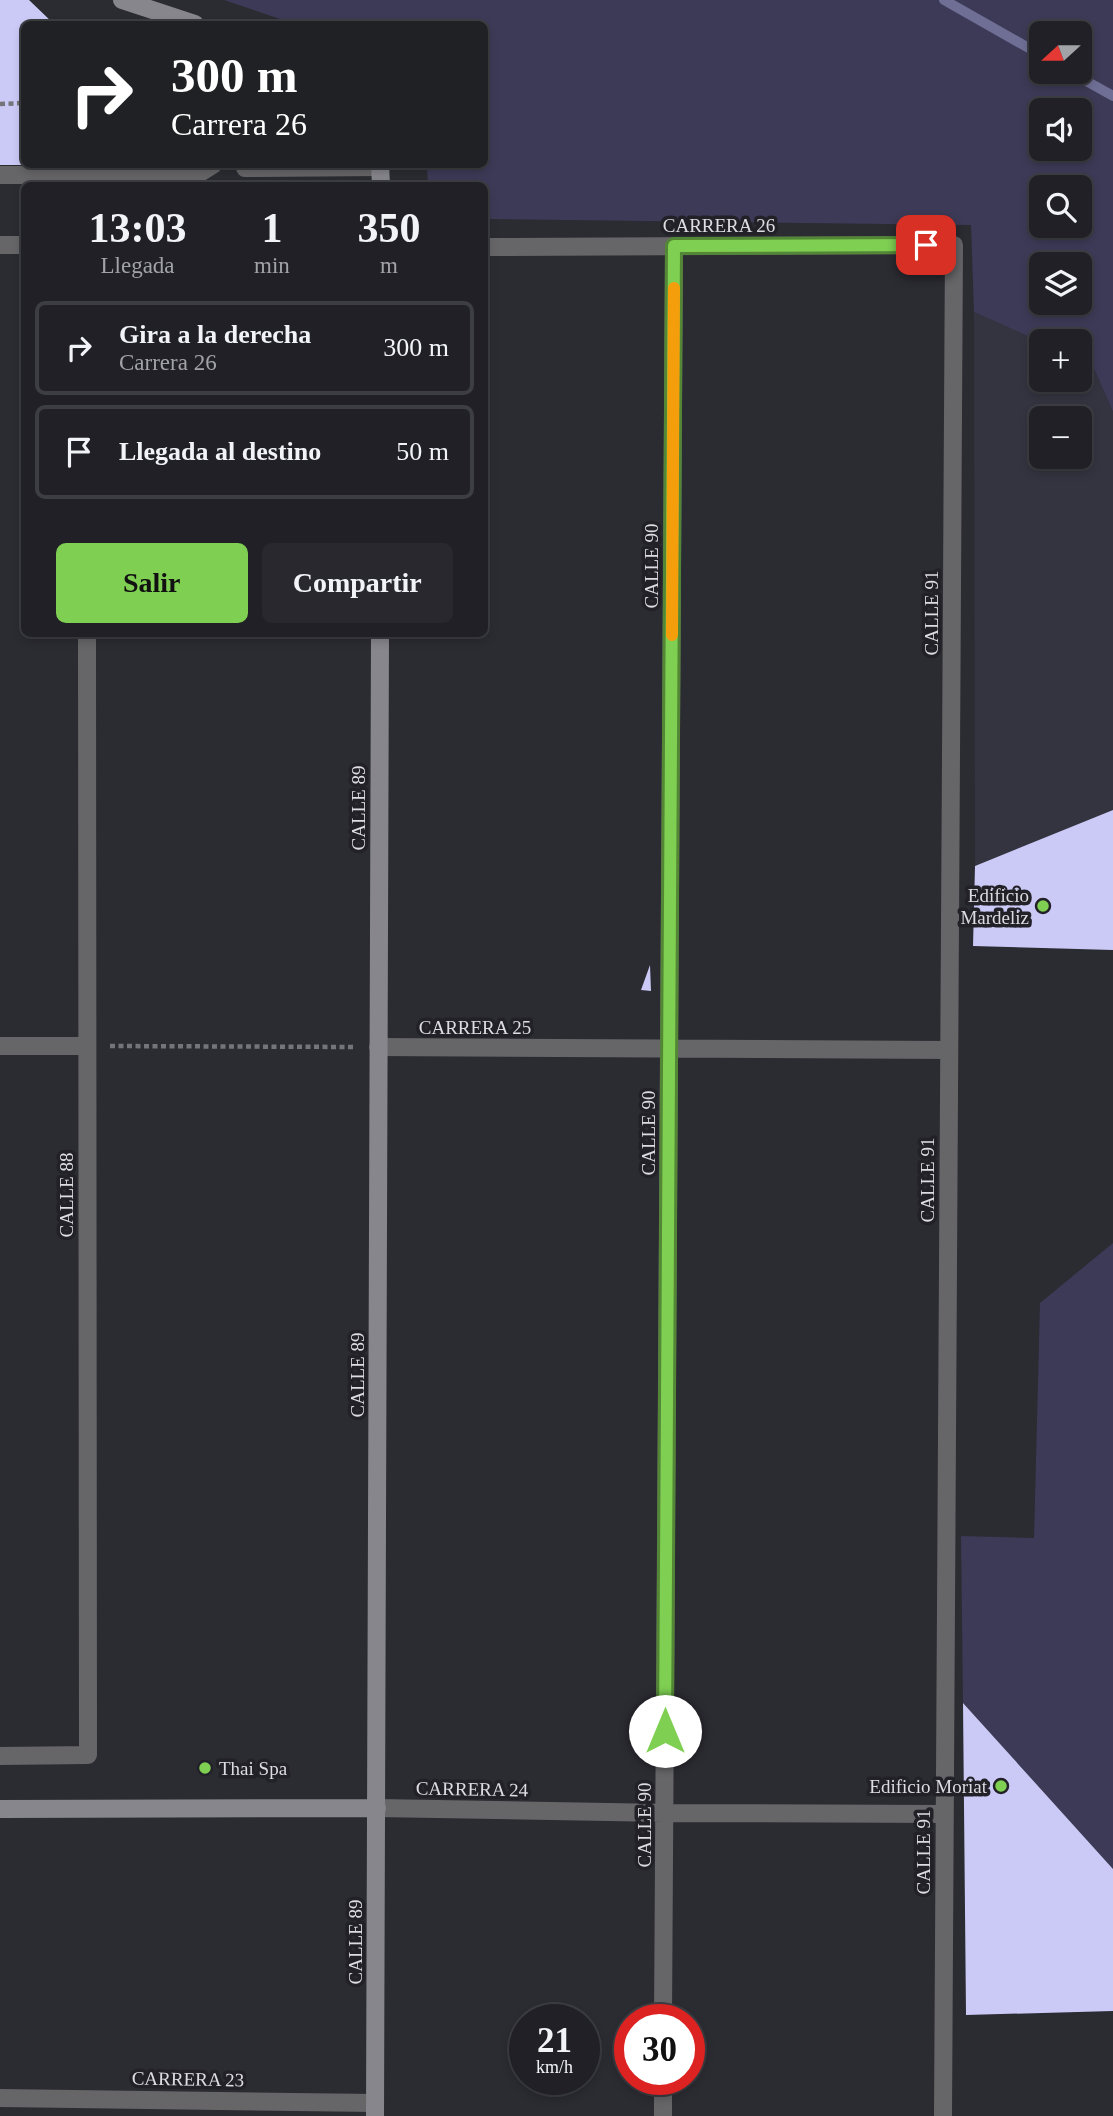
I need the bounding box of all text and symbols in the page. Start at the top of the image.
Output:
north arrow [1029,21,1092,84]
map controls [1029,21,1092,469]
text: 300 m [171,48,298,103]
icon: right [56,49,147,140]
button: sound [1029,98,1092,161]
text: Carrera 26 [171,106,307,142]
button: search [1029,175,1092,238]
text: 13:03 [89,205,187,251]
text: 1 [261,205,282,251]
text: 350 [357,205,420,251]
street label: CARRERA 26 [663,215,775,236]
pin [896,215,956,275]
icon: arrive [907,226,945,264]
button: layers [1029,252,1092,315]
text: Llegada [101,253,175,278]
text: min [254,253,290,278]
text: m [380,253,398,278]
text: Gira a la derecha [119,320,311,349]
icon: right [60,329,98,367]
button: + [1029,329,1092,392]
text: 300 m [383,333,449,362]
text: Carrera 26 [119,350,217,375]
button: − [1029,406,1092,469]
icon: arrive [60,433,98,471]
text: Llegada al destino [119,437,321,466]
text: 50 m [396,437,449,466]
street label: CALLE 90 [641,524,662,608]
button: Salir [56,543,248,623]
button: Compartir [262,543,453,623]
street label: CALLE 91 [921,571,942,655]
street label: CALLE 89 [348,766,369,850]
place label: Edificio Mardeliz [960,885,1029,928]
marker: Edificio Mardeliz [1035,898,1051,914]
street label: CARRERA 25 [419,1017,531,1038]
street label: CALLE 90 [638,1091,659,1175]
street label: CALLE 91 [917,1138,938,1222]
street label: CALLE 88 [56,1153,77,1237]
street label: CALLE 89 [347,1333,368,1417]
position arrow [628,1694,702,1768]
place label: Thai Spa [219,1758,288,1779]
marker: Thai Spa [197,1760,213,1776]
place label: Edificio Moriat [869,1776,988,1797]
street label: CARRERA 24 [416,1778,529,1800]
marker: Edificio Moriat [993,1778,1009,1794]
street label: CALLE 90 [634,1783,655,1867]
street label: CALLE 91 [913,1810,934,1894]
street label: CALLE 89 [345,1900,366,1984]
speed limit sign: 30 [614,2004,705,2095]
text: 21 [537,2021,572,2060]
text: km/h [536,2057,573,2077]
street label: CARRERA 23 [132,2068,244,2090]

